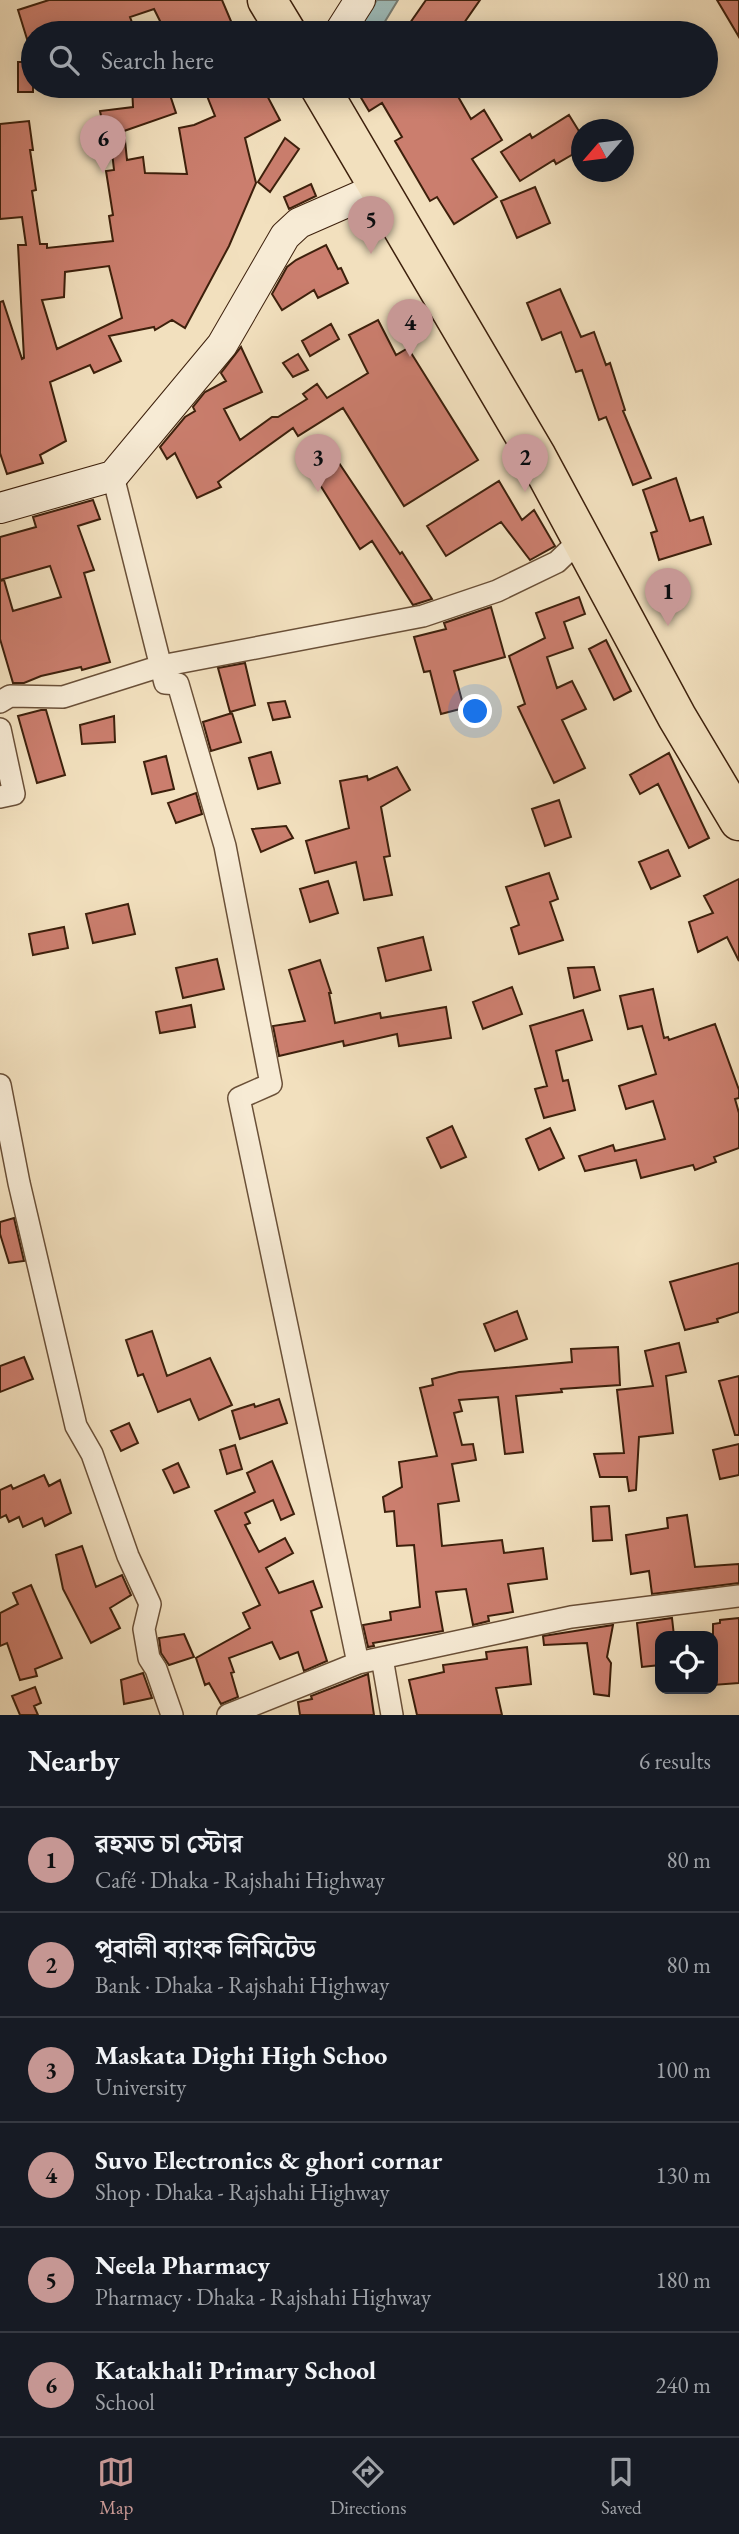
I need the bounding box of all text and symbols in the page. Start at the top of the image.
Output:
search box [21,21,718,98]
icon: search [45,41,83,79]
text: Search here [101,43,214,77]
pin: 6 [80,115,126,173]
north arrow [571,119,634,182]
pin: 5 [348,196,394,254]
pin: 4 [387,299,433,357]
pin: 3 [295,434,341,492]
pin: 2 [502,434,548,492]
pin: 1 [645,568,691,626]
your location [458,694,492,728]
map controls [655,1631,718,1694]
button: locate [655,1631,718,1694]
text: Nearby [28,1741,120,1780]
text: 6 results [639,1746,711,1776]
text: রহমত চা স্টোর [95,1826,243,1860]
text: 1 [45,1845,57,1875]
text: 80 m [666,1845,711,1875]
text: Café · Dhaka - Rajshahi Highway [95,1865,385,1895]
text: পূবালী ব্যাংক লিমিটেড [95,1931,315,1965]
text: 2 [45,1950,57,1980]
text: 80 m [666,1950,711,1980]
text: Bank · Dhaka - Rajshahi Highway [95,1970,389,2000]
text: Maskata Dighi High Schoo [95,2038,387,2072]
text: 3 [45,2055,57,2085]
text: 100 m [655,2055,711,2085]
text: University [95,2072,186,2102]
text: Suvo Electronics & ghori cornar [95,2143,442,2177]
text: 4 [45,2160,57,2190]
text: 130 m [655,2160,711,2190]
text: Shop · Dhaka - Rajshahi Highway [95,2177,390,2207]
text: Neela Pharmacy [95,2248,270,2282]
text: 5 [45,2265,57,2295]
text: 180 m [655,2265,711,2295]
text: Pharmacy · Dhaka - Rajshahi Highway [95,2282,431,2312]
text: Katakhali Primary School [95,2353,376,2387]
text: 6 [45,2370,57,2400]
text: 240 m [655,2370,711,2400]
text: School [95,2387,155,2417]
tab: Map [97,2453,135,2520]
tab: Directions [330,2453,406,2520]
tab: Saved [601,2453,642,2520]

